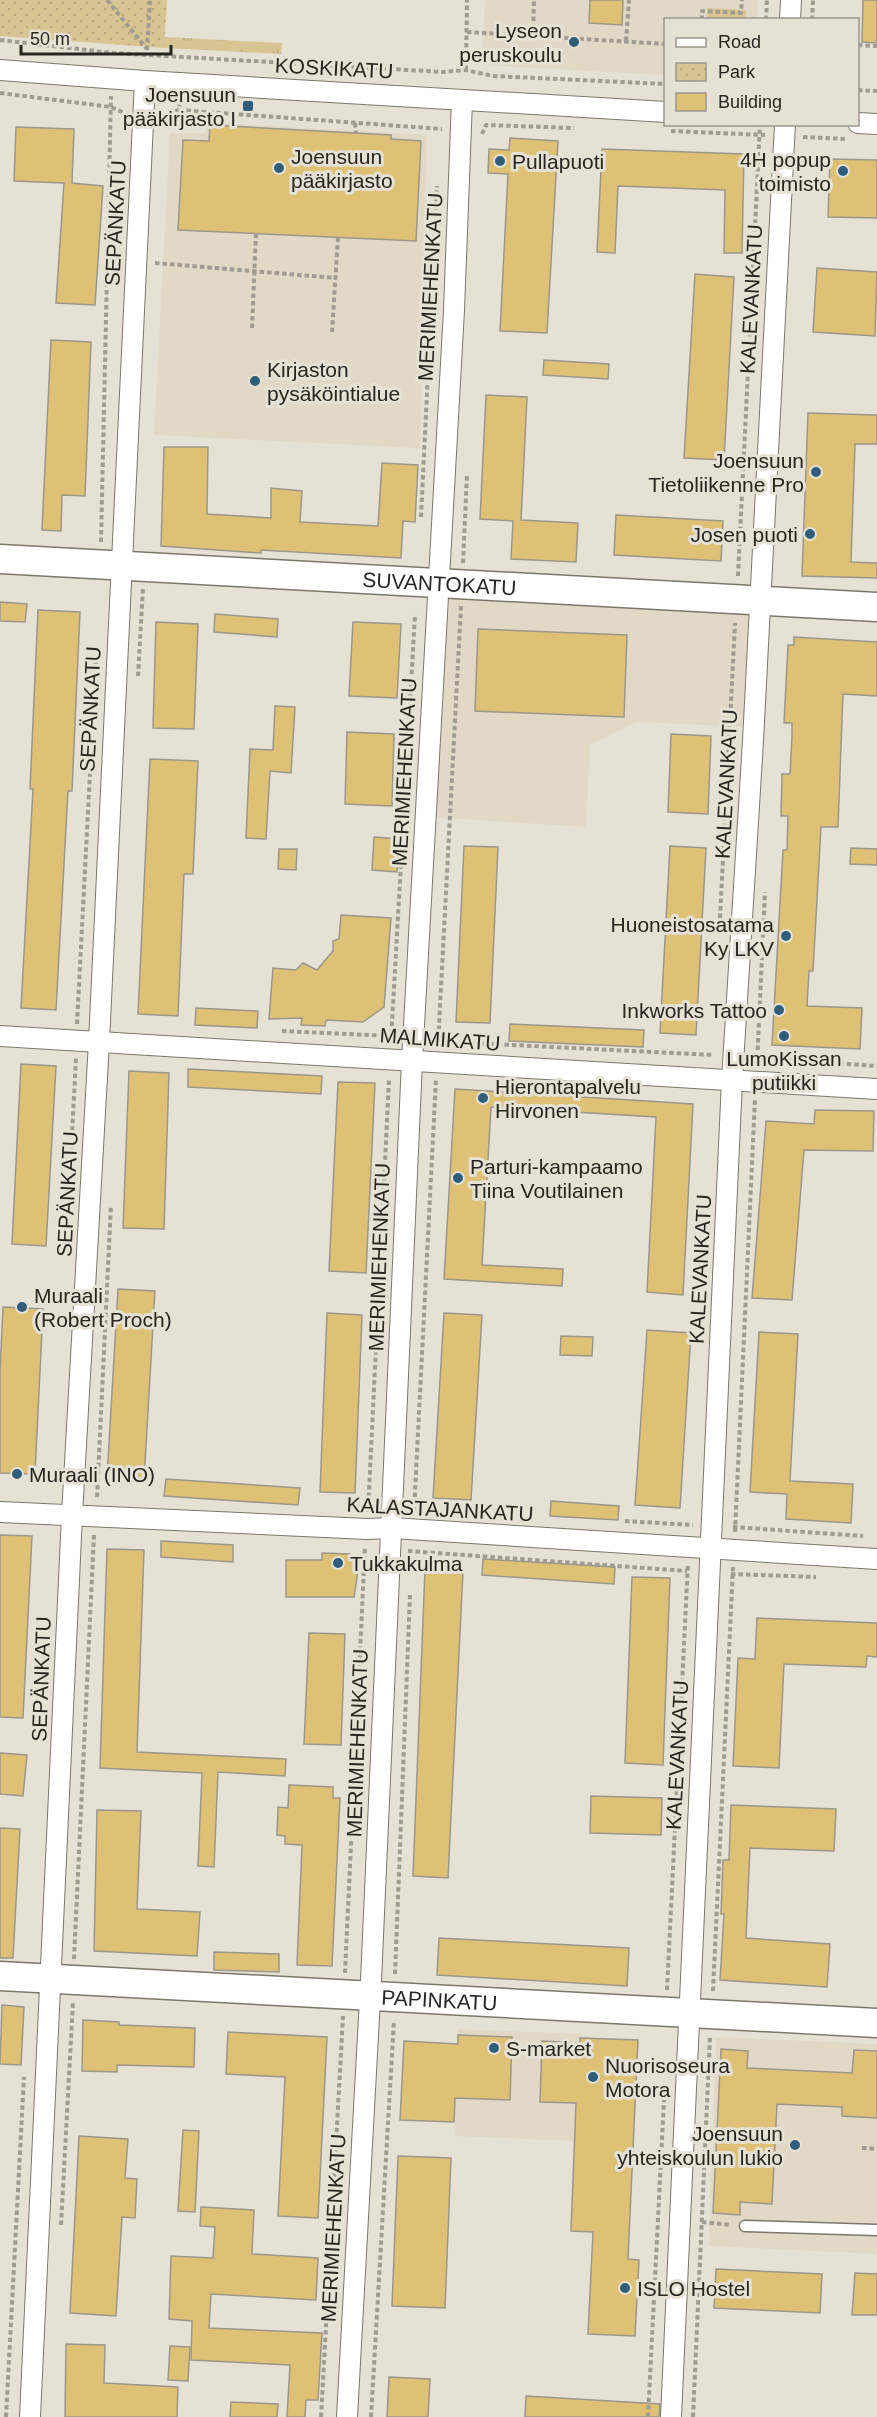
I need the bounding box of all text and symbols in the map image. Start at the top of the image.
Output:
scale bar [21,18,171,56]
legend [664,18,859,126]
place label: Lyseon peruskoulu [459,19,562,66]
text: 50 m [30,29,70,49]
text: Road [718,32,761,52]
marker: Lyseon peruskoulu [567,35,581,49]
street label: KOSKIKATU [274,53,394,83]
text: Park [718,62,756,82]
place label: Joensuun pääkirjasto I [123,83,236,130]
text: Building [718,92,782,112]
marker: Joensuun pääkirjasto I [241,99,255,113]
place label: Joensuun pääkirjasto [291,145,393,192]
place label: 4H popup toimisto [740,148,831,195]
place label: Pullapuoti [512,150,604,173]
marker: Pullapuoti [493,154,507,168]
street label: SEPÄNKATU [100,160,130,286]
marker: Joensuun pääkirjasto [272,161,286,175]
marker: 4H popup toimisto [836,164,850,178]
street label: MERIMIEHENKATU [414,192,446,382]
street label: KALEVANKATU [736,224,766,374]
place label: Kirjaston pysäköintialue [267,358,400,405]
marker: Kirjaston pysäköintialue [248,374,262,388]
place label: Joensuun Tietoliikenne Pro [648,449,804,496]
marker: Joensuun Tietoliikenne Pro [809,465,823,479]
place label: Josen puoti [691,523,798,546]
marker: Josen puoti [803,527,817,541]
street label: SUVANTOKATU [362,567,517,599]
street label: SEPÄNKATU [75,646,105,772]
street label: MERIMIEHENKATU [388,677,420,867]
street label: KALEVANKATU [711,709,741,859]
place label: Huoneistosatama Ky LKV [611,913,774,960]
marker: Huoneistosatama Ky LKV [779,929,793,943]
place label: Inkworks Tattoo [621,999,767,1022]
marker: Inkworks Tattoo [772,1003,786,1017]
street label: MALMIKATU [379,1023,501,1055]
marker: LumoKissan putiikki [777,1029,791,1043]
place label: LumoKissan putiikki [726,1047,842,1094]
place label: Hierontapalvelu Hirvonen [495,1075,641,1122]
marker: Hierontapalvelu Hirvonen [476,1091,490,1105]
street label: SEPÄNKATU [52,1131,82,1257]
place label: Parturi-kampaamo Tiina Voutilainen [470,1155,643,1202]
street label: MERIMIEHENKATU [364,1162,394,1352]
marker: Parturi-kampaamo Tiina Voutilainen [451,1171,465,1185]
street label: KALEVANKATU [685,1194,715,1344]
place label: Muraali (Robert Proch) [34,1284,172,1331]
marker: Muraali (Robert Proch) [15,1300,29,1314]
place label: Muraali (INO) [29,1463,155,1486]
marker: Muraali (INO) [10,1467,24,1481]
street label: KALASTAJANKATU [346,1493,534,1525]
place label: Tukkakulma [350,1552,463,1575]
marker: Tukkakulma [331,1556,345,1570]
street label: SEPÄNKATU [27,1616,55,1742]
street label: MERIMIEHENKATU [342,1648,372,1838]
street label: KALEVANKATU [662,1680,692,1830]
street label: PAPINKATU [381,1985,498,2014]
place label: S-market [506,2037,591,2060]
marker: S-market [487,2041,501,2055]
place label: Nuorisoseura Motora [605,2054,730,2101]
marker: Nuorisoseura Motora [586,2070,600,2084]
place label: Joensuun yhteiskoulun lukio [617,2122,783,2169]
street label: MERIMIEHENKATU [317,2133,349,2323]
marker: Joensuun yhteiskoulun lukio [788,2138,802,2152]
place label: ISLO Hostel [637,2277,750,2300]
marker: ISLO Hostel [618,2281,632,2295]

